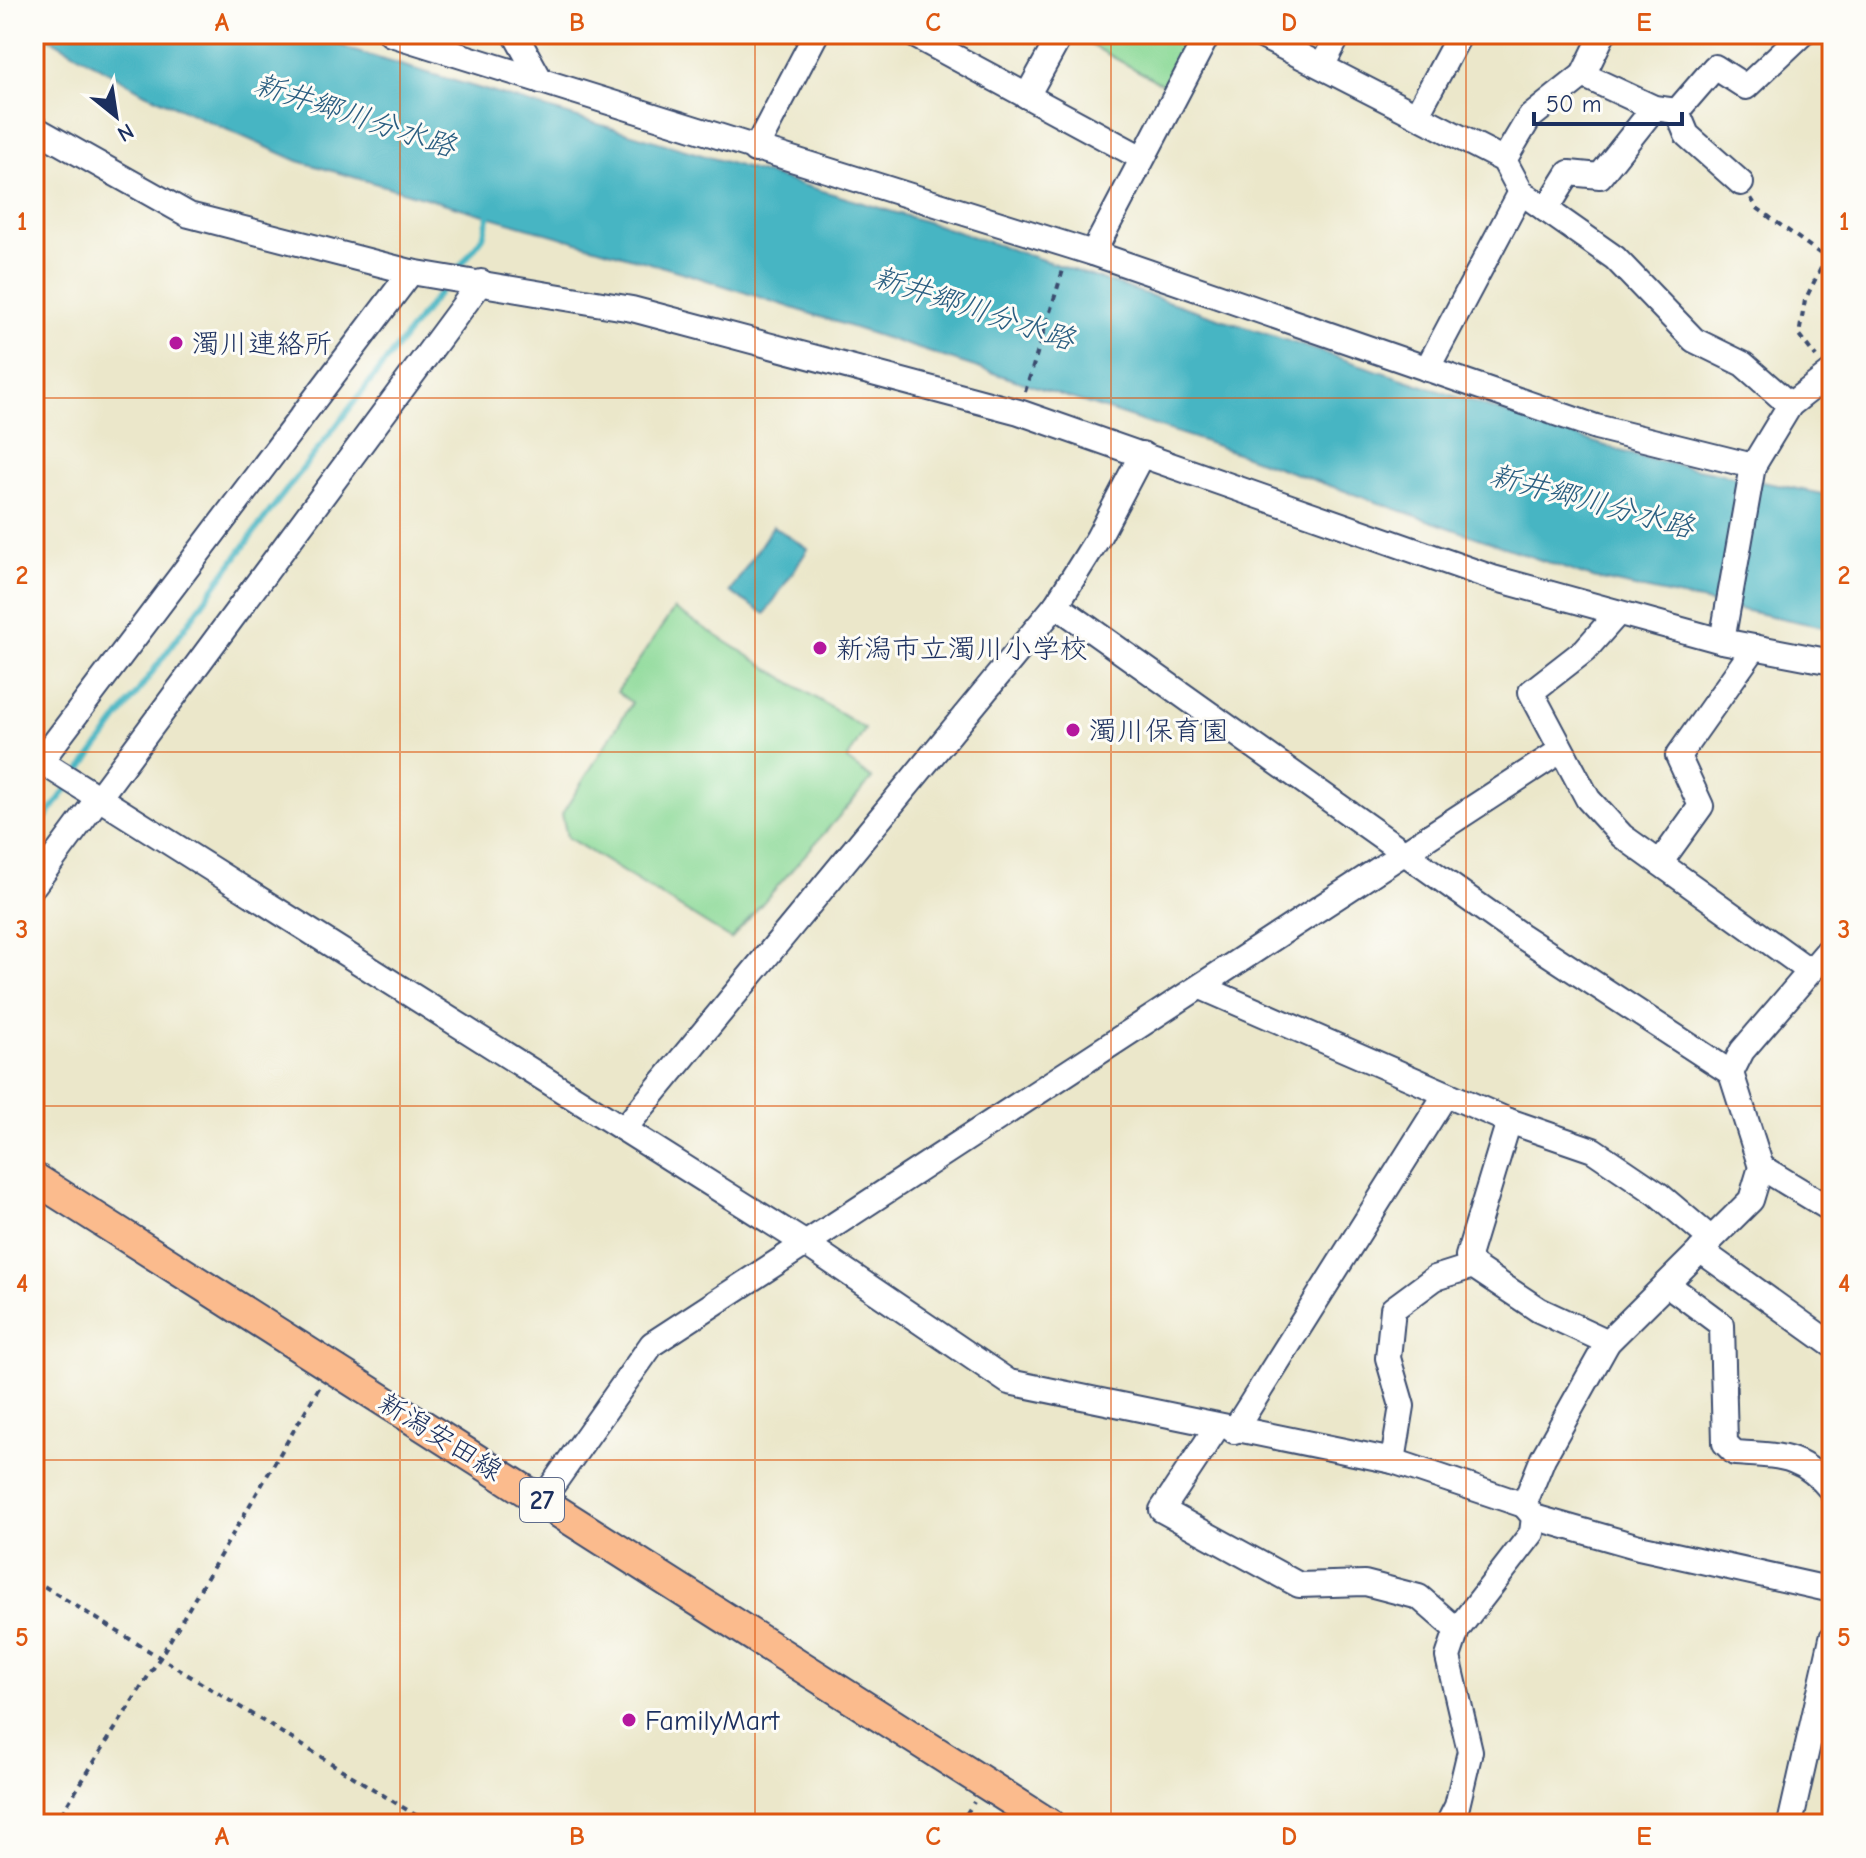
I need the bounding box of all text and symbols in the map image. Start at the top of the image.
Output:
text: A [215,8,230,38]
text: B [569,8,585,38]
text: C [925,8,941,38]
text: D [1281,8,1297,38]
text: E [1636,8,1652,38]
water label: 新井郷川分水路 [250,66,462,165]
north arrow [76,76,156,156]
scale bar [1534,76,1682,126]
text: 50 m [1546,90,1602,118]
text: N [113,118,138,147]
text: 1 [17,207,27,237]
text: 1 [1839,207,1849,237]
water label: 新井郷川分水路 [869,259,1081,358]
place label: 濁川連絡所 [192,328,332,360]
marker: 濁川連絡所 [167,334,185,352]
water label: 新井郷川分水路 [1486,457,1700,546]
text: 2 [16,561,28,591]
text: 2 [1838,561,1850,591]
place label: 新潟市立濁川小学校 [836,633,1088,665]
marker: 新潟市立濁川小学校 [811,639,829,657]
place label: 濁川保育園 [1089,715,1229,747]
marker: 濁川保育園 [1064,721,1082,739]
text: 3 [16,915,28,945]
text: 3 [1838,915,1850,945]
text: 4 [16,1269,28,1299]
text: 4 [1838,1269,1850,1299]
street label: 新潟安田線 [373,1386,508,1488]
road number: 27 [520,1478,564,1522]
text: 5 [15,1623,29,1653]
text: 5 [1837,1623,1851,1653]
place label: FamilyMart [645,1705,780,1737]
marker: FamilyMart [620,1711,638,1729]
text: A [215,1822,230,1852]
text: B [569,1822,585,1852]
text: C [925,1822,941,1852]
text: D [1281,1822,1297,1852]
text: E [1636,1822,1652,1852]

